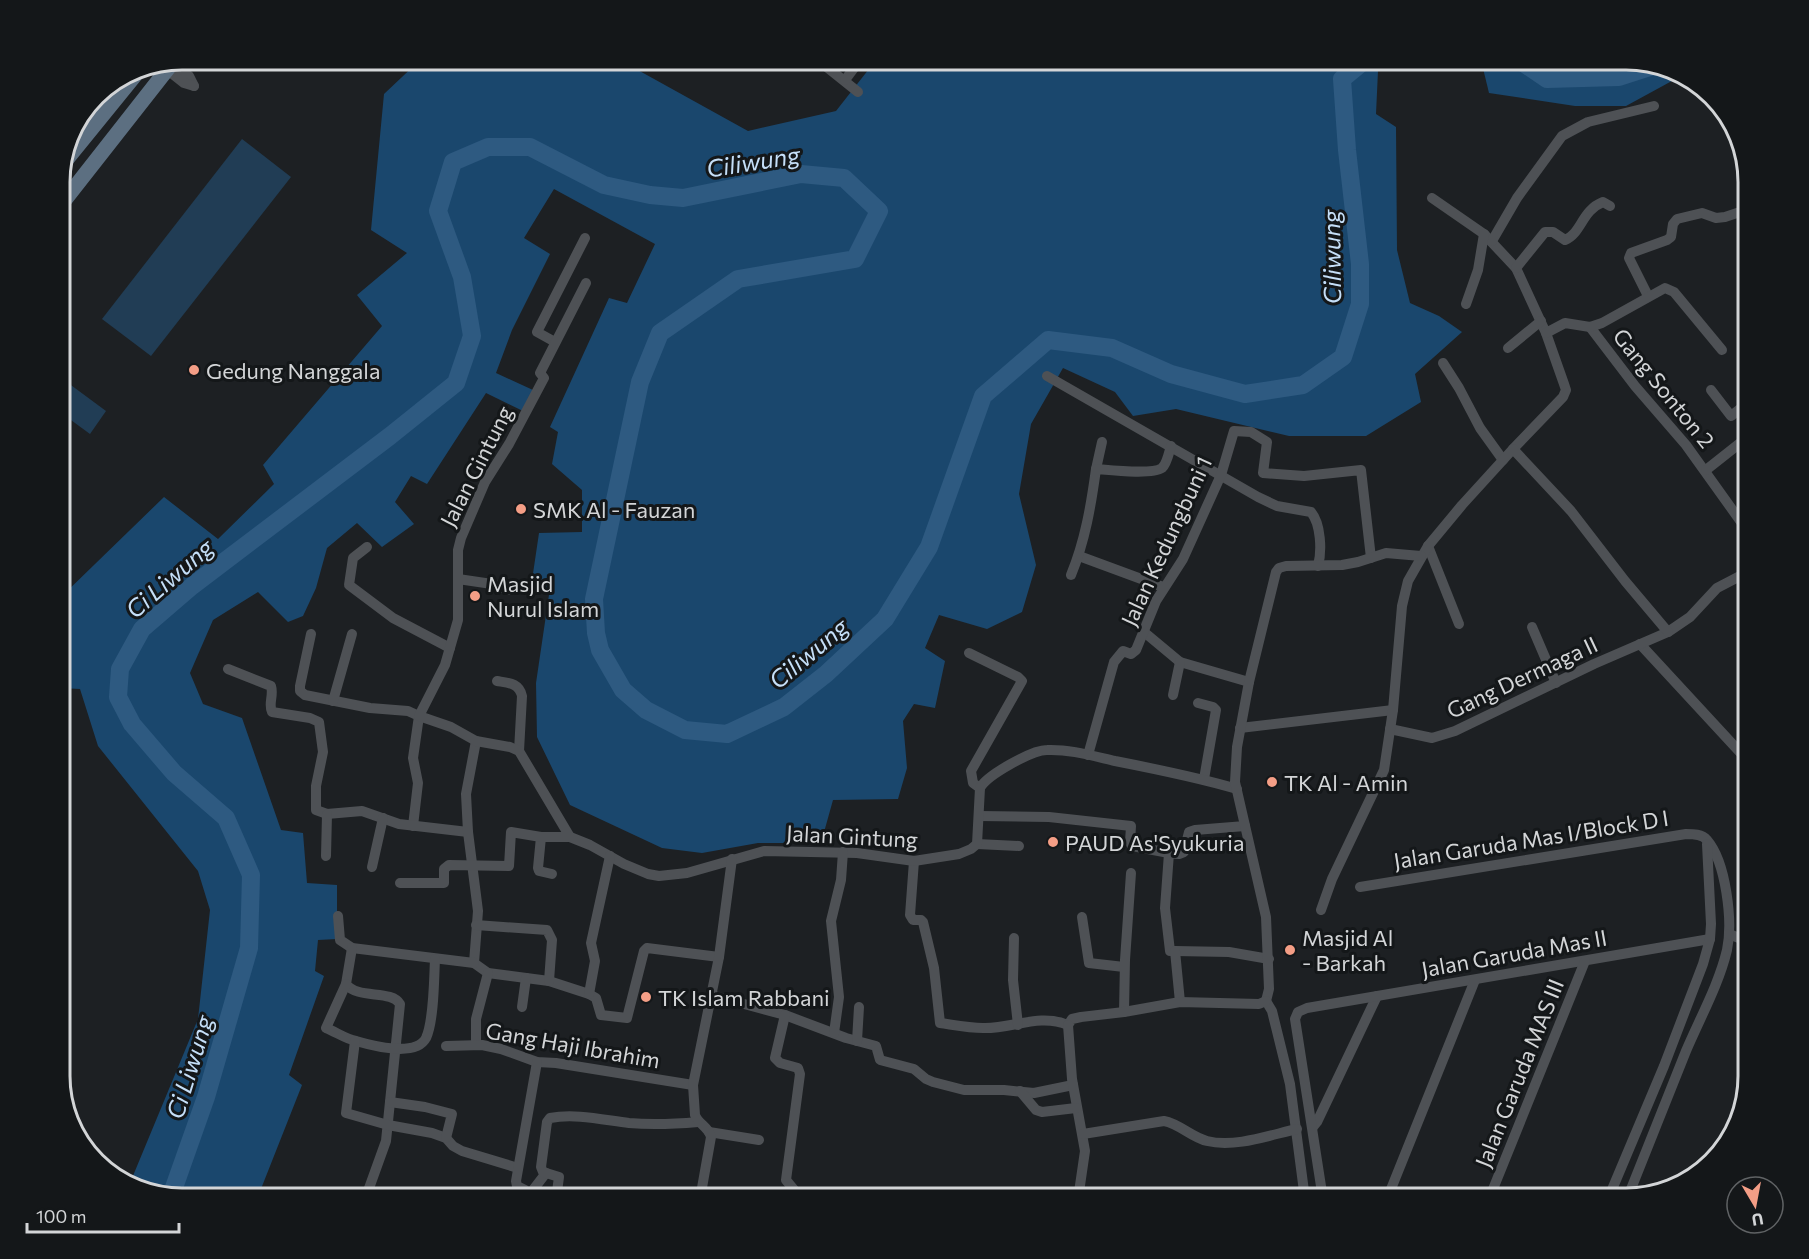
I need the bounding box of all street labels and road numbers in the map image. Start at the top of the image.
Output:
street label: Gang Sonton 2 [1608,323,1720,453]
street label: Jalan Gintung [434,401,518,531]
street label: Jalan Kedungbuni 1 [1115,452,1217,630]
street label: Gang Dermaga II [1442,630,1602,724]
street label: Jalan Garuda Mas I/Block D I [1392,804,1670,874]
street label: Jalan Gintung [785,819,919,853]
street label: Jalan Garuda Mas II [1419,923,1609,983]
street label: Jalan Garuda MAS III [1469,975,1569,1171]
street label: Gang Haji Ibrahim [484,1016,662,1074]

